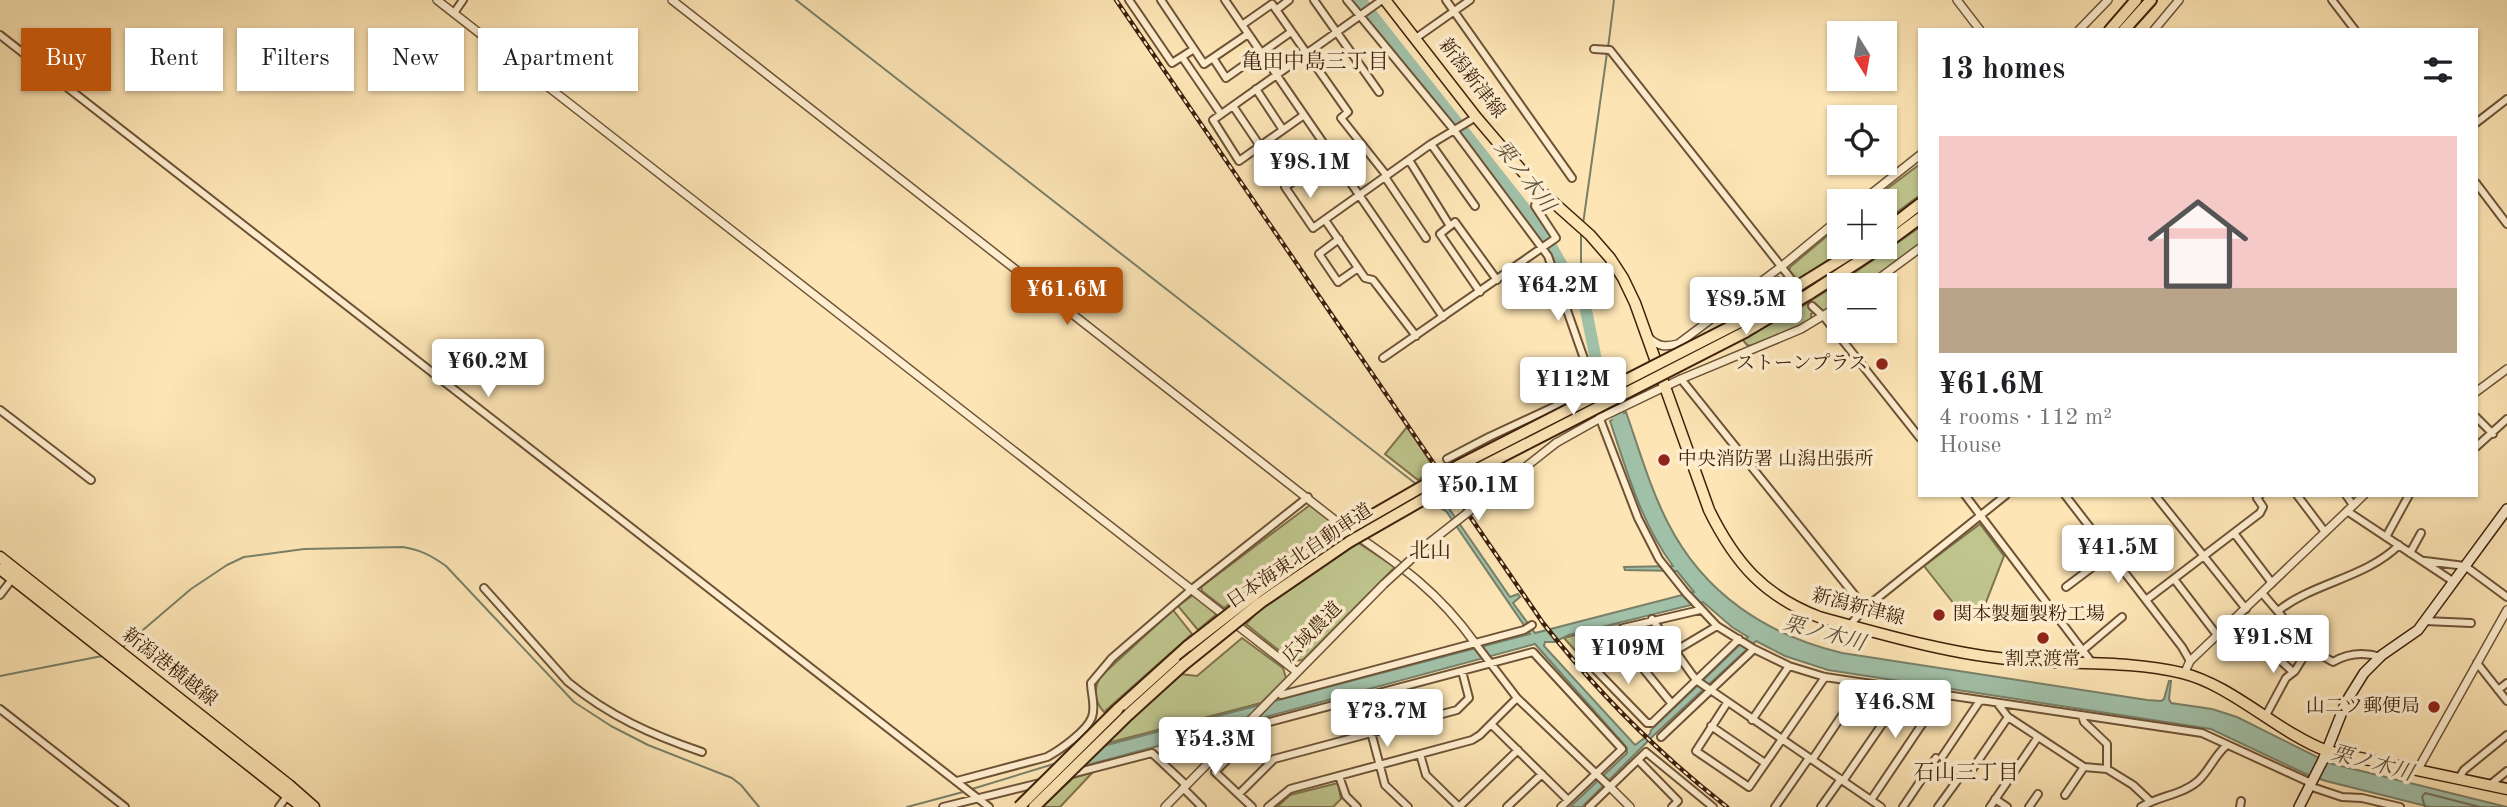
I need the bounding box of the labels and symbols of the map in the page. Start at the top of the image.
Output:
north arrow [1827,21,1897,91]
street label: 新潟新津線 [1434,34,1509,122]
district label: 亀田中島三丁目 [1242,50,1389,73]
water label: 栗ノ木川 [1490,136,1561,218]
pin: ¥98.1M [1253,140,1367,200]
pin: ¥64.2M [1501,264,1615,323]
pin: ¥61.6M [1010,268,1124,327]
pin: ¥89.5M [1689,278,1803,337]
pin: ¥60.2M [431,340,545,399]
place label: ストーンプラス [1736,353,1868,374]
marker: ストーンプラス [1874,356,1890,372]
pin: ¥112M [1524,358,1622,417]
place label: 中央消防署 山潟出張所 [1678,448,1873,470]
marker: 中央消防署 山潟出張所 [1656,452,1672,468]
pin: ¥50.1M [1421,463,1535,523]
street label: 日本海東北自動車道 [1222,499,1376,613]
pin: ¥41.5M [2061,526,2175,585]
district label: 北山 [1409,539,1451,562]
street label: 新潟新津線 [1810,585,1907,629]
street label: 広域農道 [1278,598,1346,667]
place label: 関本製麺製粉工場 [1953,603,2105,625]
marker: 関本製麺製粉工場 [1931,607,1947,623]
water label: 栗ノ木川 [1781,611,1870,656]
pin: ¥91.8M [2216,616,2330,675]
street label: 新潟港横越線 [118,624,221,711]
pin: ¥109M [1579,626,1677,686]
marker: 割烹渡常 [2035,630,2051,646]
place label: 割烹渡常 [2005,649,2081,670]
pin: ¥46.8M [1838,680,1952,740]
pin: ¥73.7M [1330,690,1444,749]
place label: 山二ツ郵便局 [2306,695,2420,717]
marker: 山二ツ郵便局 [2426,699,2442,715]
pin: ¥54.3M [1158,718,1272,777]
water label: 栗ノ木川 [2329,741,2418,786]
district label: 石山三丁目 [1914,761,2019,784]

